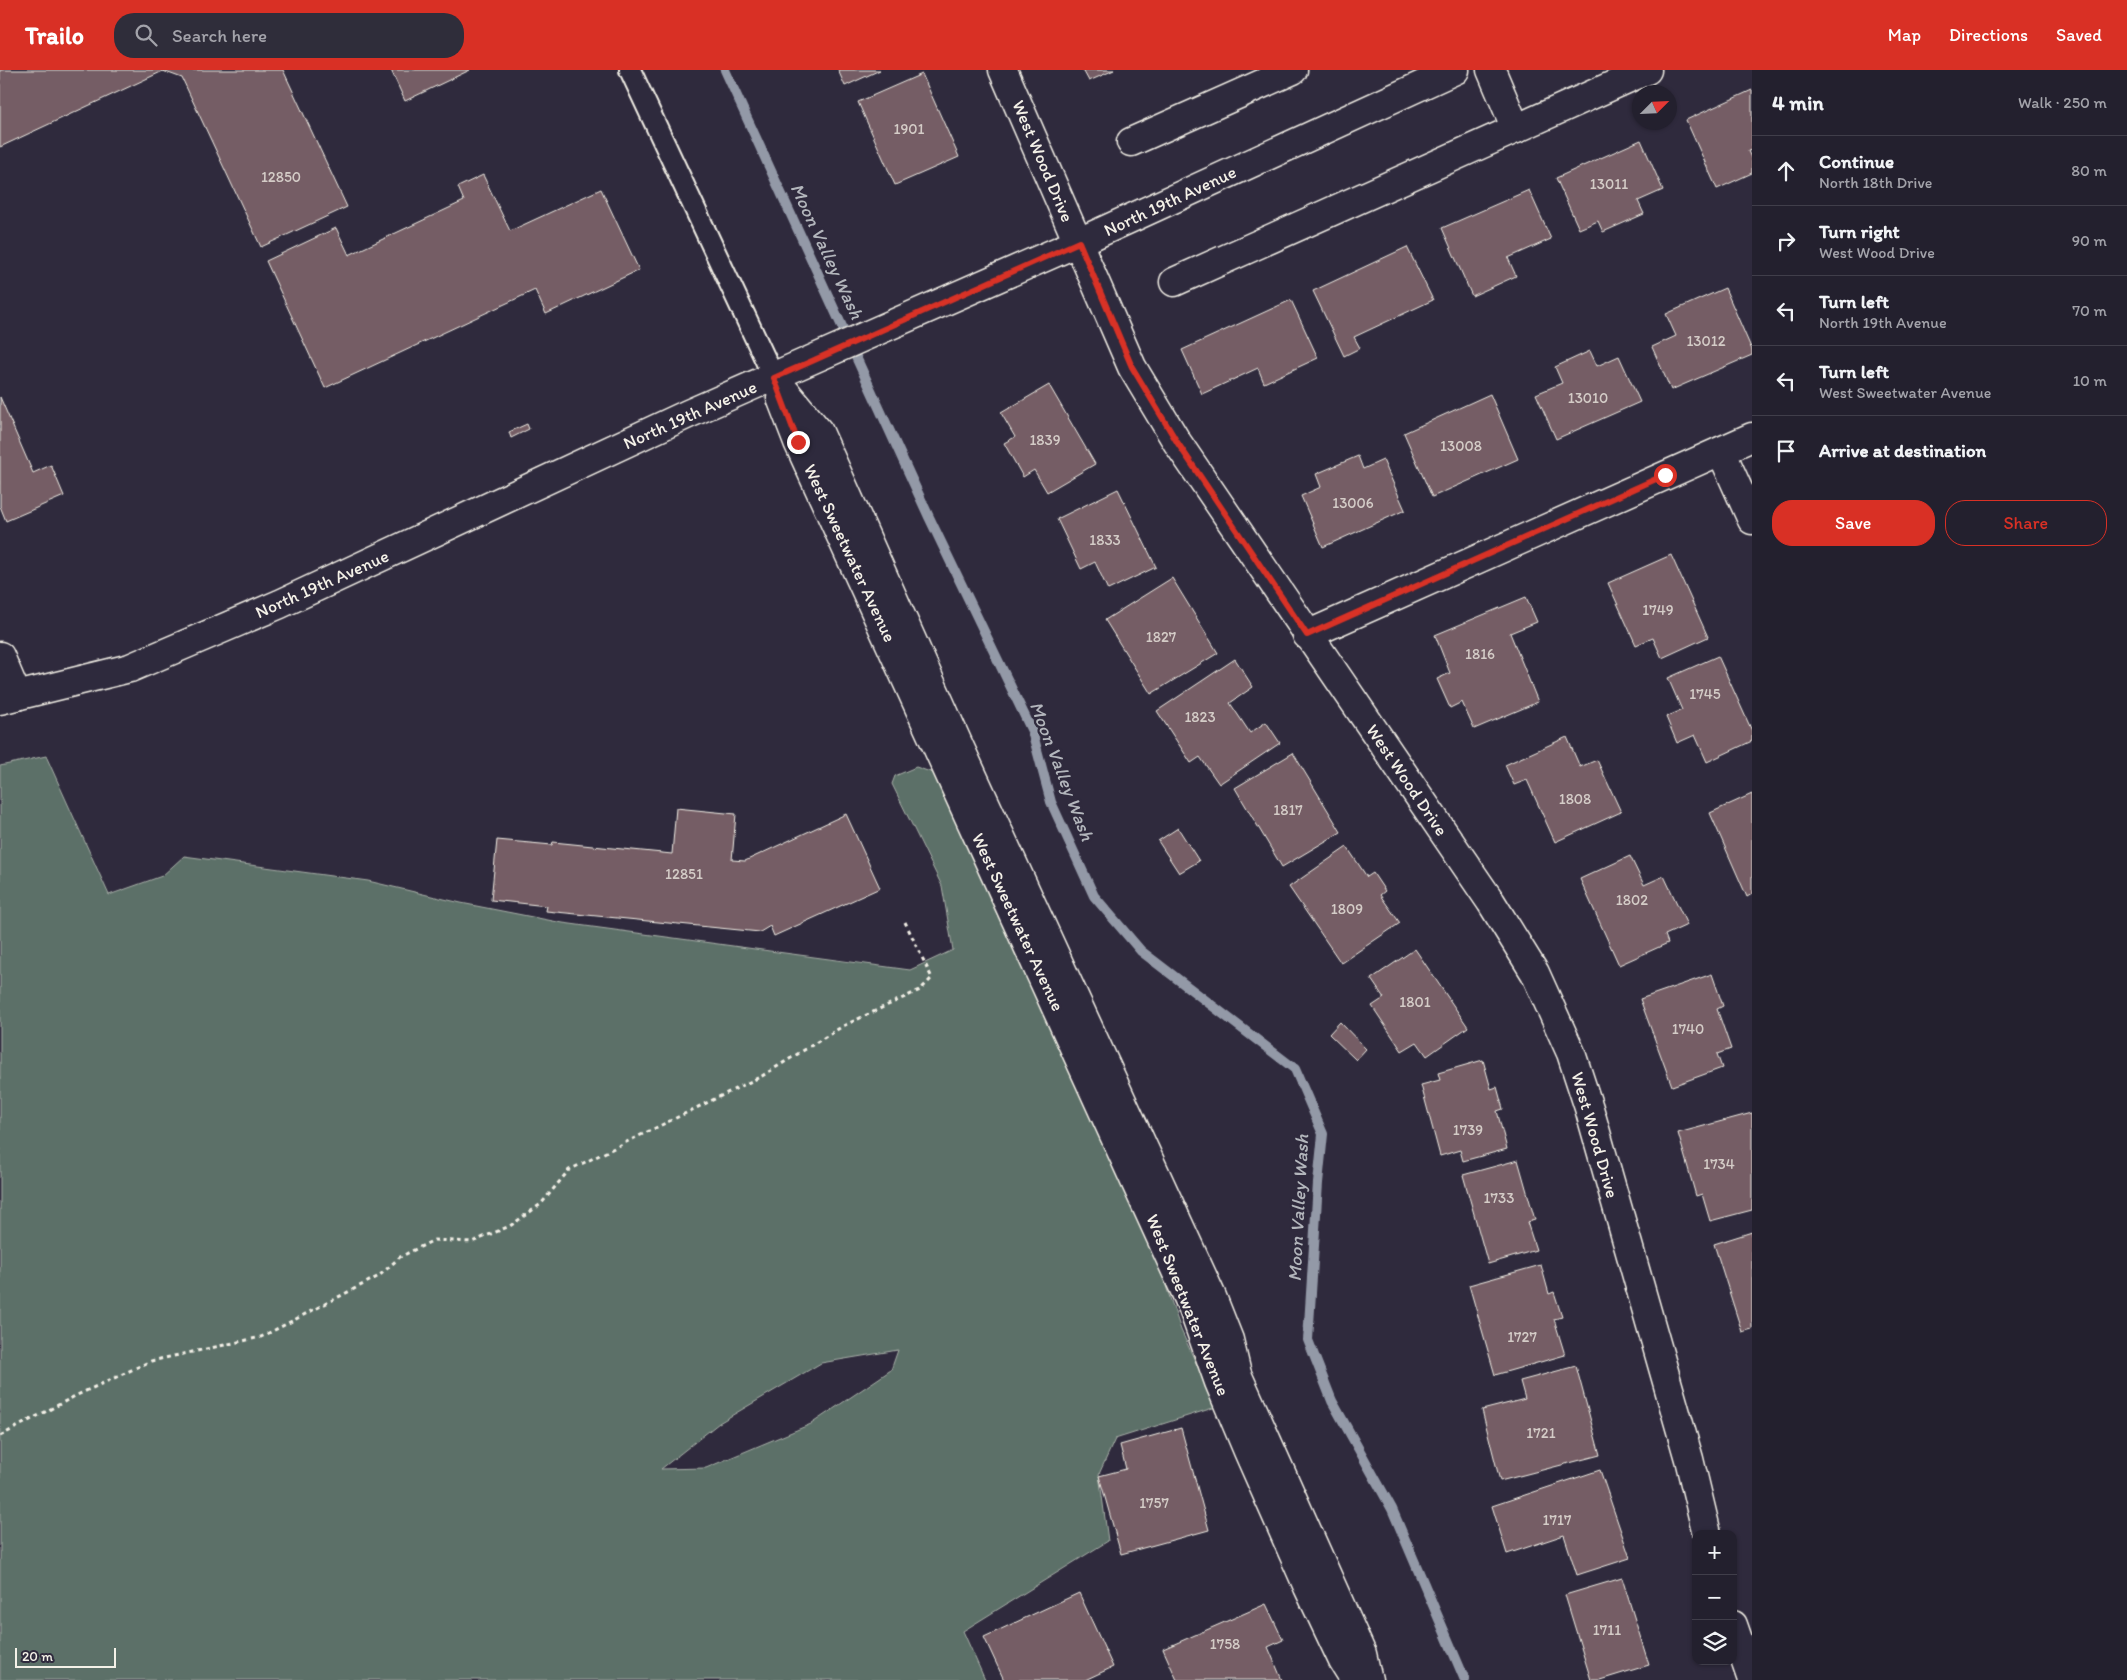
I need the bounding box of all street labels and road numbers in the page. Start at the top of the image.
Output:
street label: West Wood Drive [1007,97,1079,225]
street label: North 19th Avenue [1100,161,1240,241]
street label: North 19th Avenue [620,376,760,454]
street label: West Sweetwater Avenue [799,460,901,646]
street label: North 19th Avenue [252,545,392,623]
street label: West Wood Drive [1361,720,1453,840]
street label: West Sweetwater Avenue [967,829,1069,1015]
street label: West Wood Drive [1566,1069,1624,1201]
street label: West Sweetwater Avenue [1141,1211,1235,1399]

